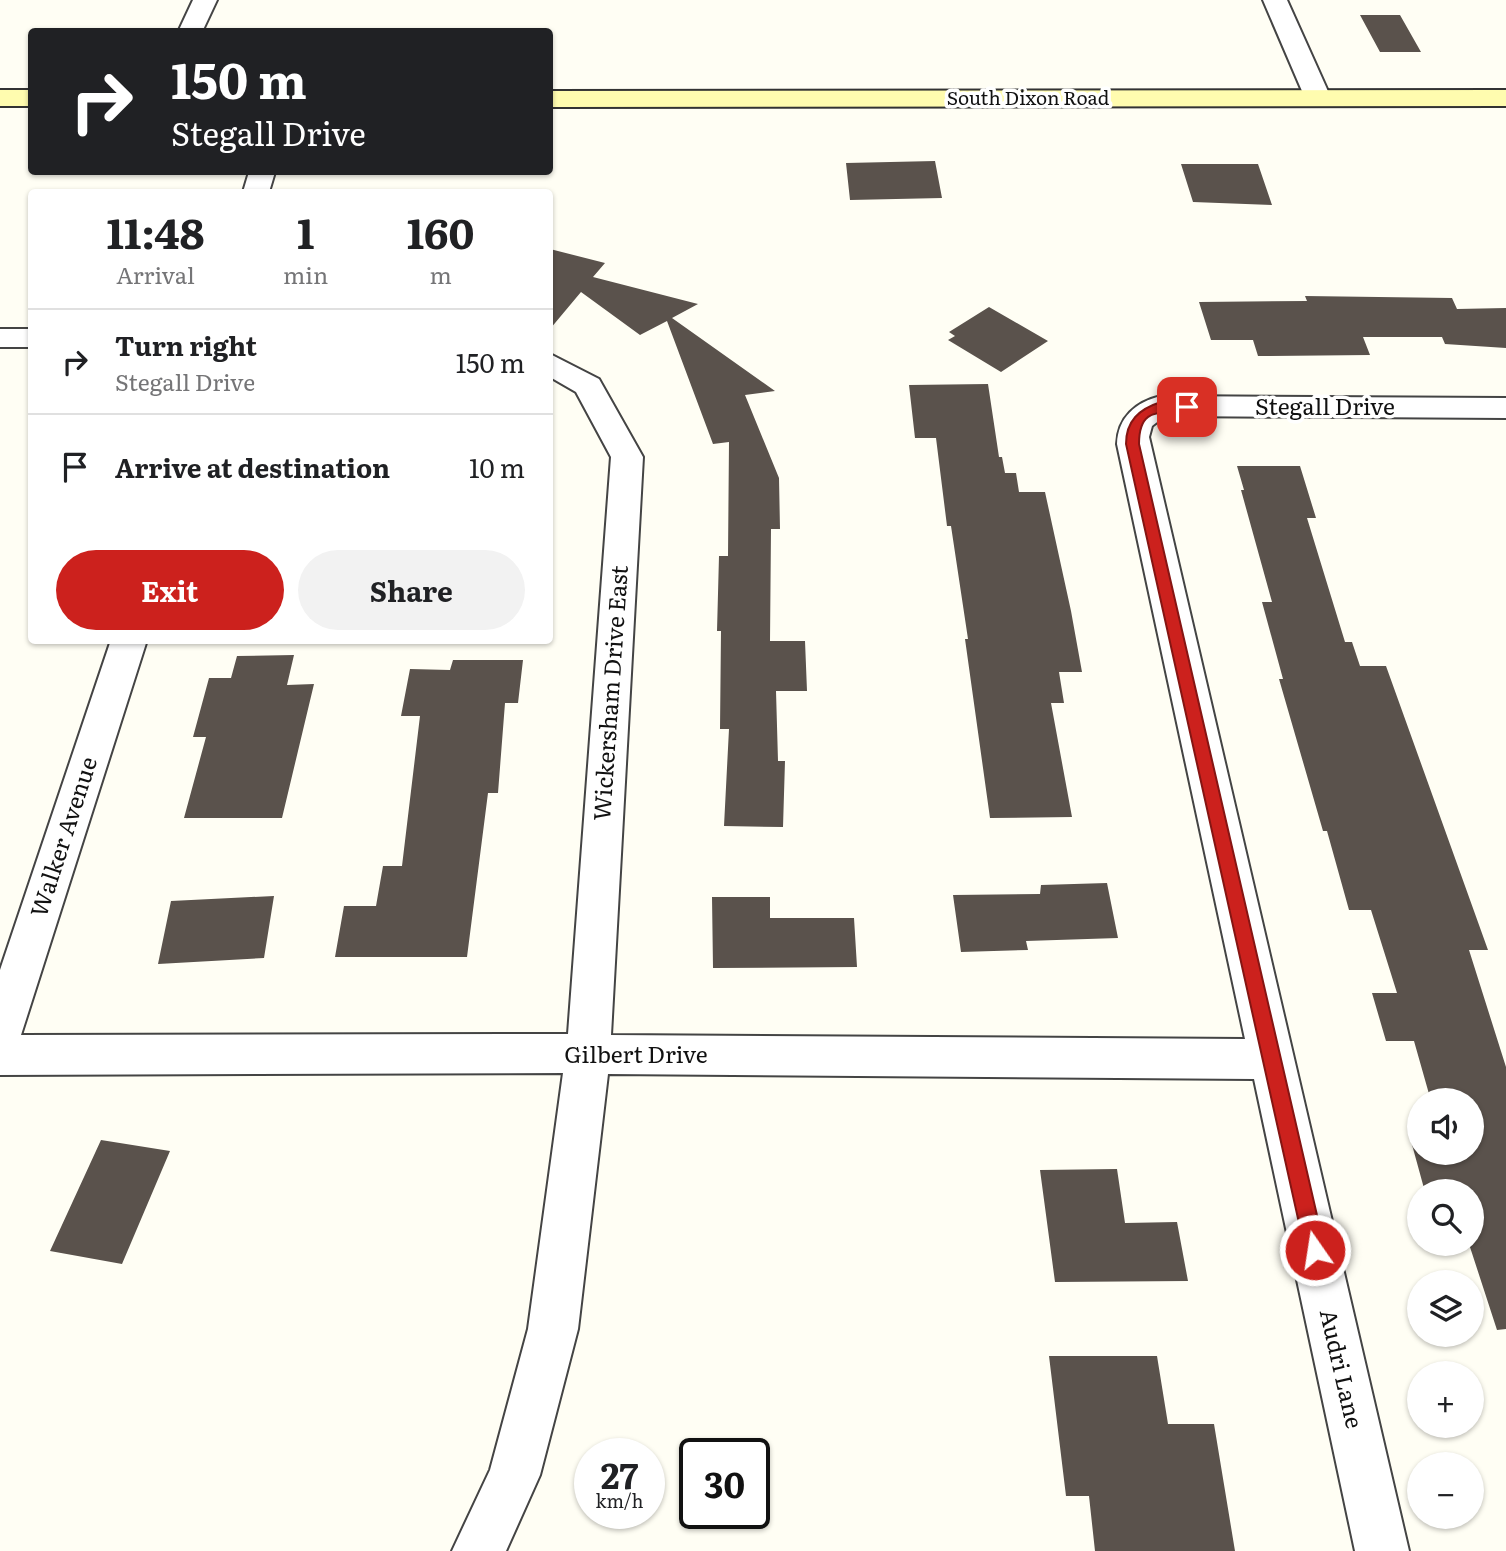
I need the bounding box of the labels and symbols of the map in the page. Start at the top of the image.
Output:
street label: South Dixon Road [947,83,1110,111]
pin [1157,377,1217,437]
street label: Stegall Drive [1255,388,1395,422]
street label: Wickersham Drive East [583,563,635,822]
street label: Walker Avenue [20,752,104,921]
street label: Gilbert Drive [564,1036,708,1070]
position arrow [1278,1213,1352,1287]
street label: Audri Lane [1313,1306,1373,1432]
speed limit sign: 30 [679,1438,770,1529]

